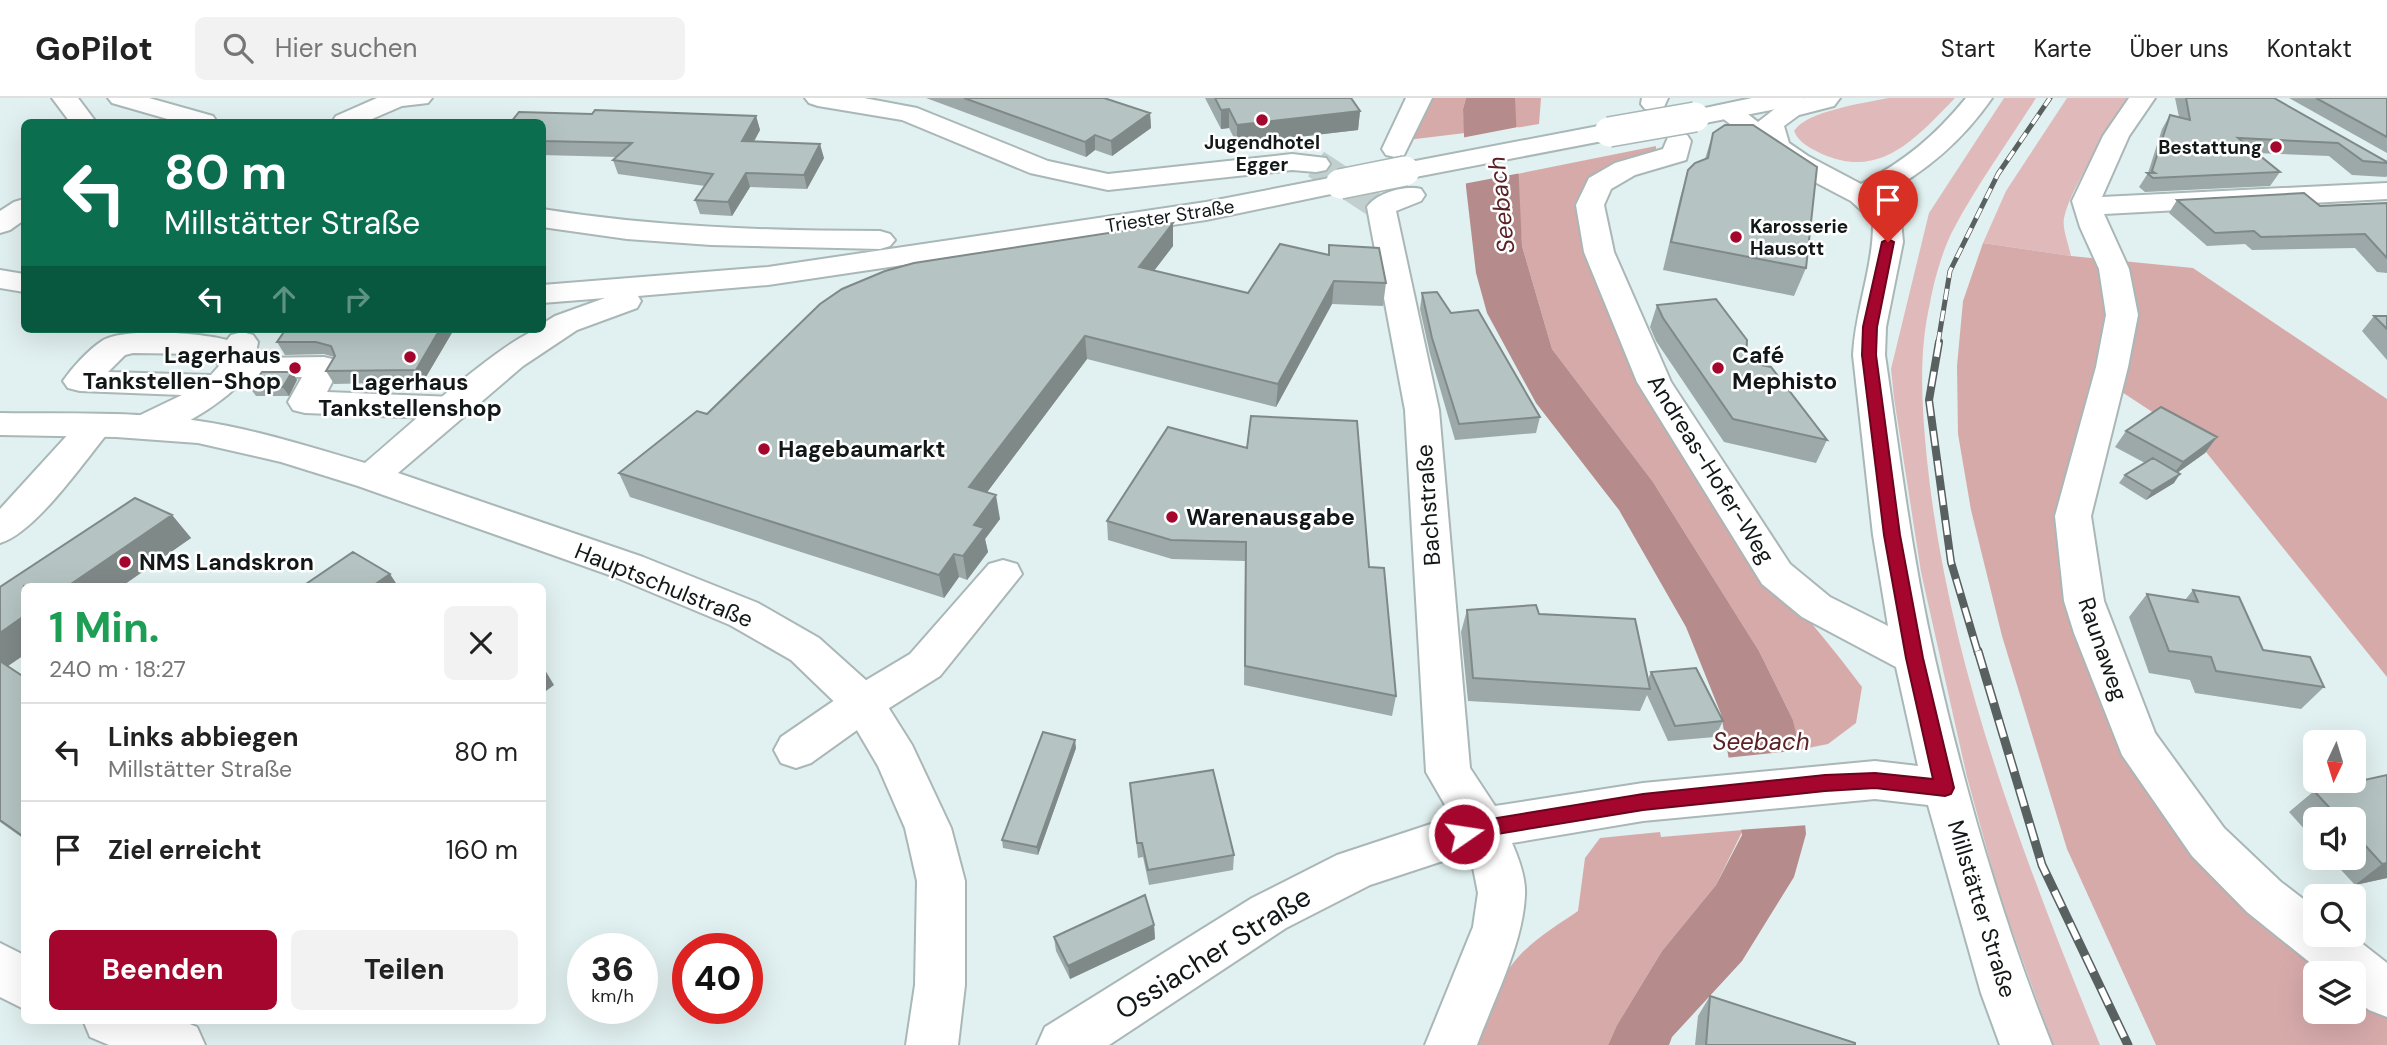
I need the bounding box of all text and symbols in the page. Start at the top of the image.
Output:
search box [195,17,685,80]
text: GoPilot [35,27,153,70]
icon: search [219,29,257,67]
text: Hier suchen [275,31,417,65]
text: Start [1941,33,1995,64]
text: Karte [2033,33,2092,64]
text: Über uns [2130,33,2229,64]
text: Kontakt [2267,33,2352,64]
marker: Jugendhotel Egger [1254,112,1270,128]
place label: Jugendhotel Egger [1204,130,1320,177]
place label: Bestattung [2158,135,2262,160]
marker: Bestattung [2268,139,2284,155]
text: 80 m [164,140,287,204]
icon: left [49,147,140,238]
water label: Seebach [1481,155,1521,255]
pin [1858,170,1918,242]
icon: arrive [1869,181,1907,219]
street label: Triester Straße [1104,193,1236,239]
text: Millstätter Straße [164,202,420,244]
place label: Karosserie Hausott [1750,214,1848,261]
marker: Karosserie Hausott [1728,229,1744,245]
icon: left [192,280,230,318]
icon: ahead [265,280,303,318]
icon: right [338,280,376,318]
place label: Lagerhaus Tankstellen-Shop [83,340,281,396]
place label: Café Mephisto [1732,340,1837,396]
marker: Lagerhaus Tankstellenshop [402,349,418,365]
marker: Lagerhaus Tankstellen-Shop [287,360,303,376]
marker: Café Mephisto [1710,360,1726,376]
place label: Lagerhaus Tankstellenshop [318,367,502,423]
street label: Andreas-Hofer-Weg [1641,369,1781,569]
place label: Hagebaumarkt [778,434,946,464]
marker: Hagebaumarkt [756,441,772,457]
street label: Bachstraße [1409,443,1447,567]
place label: Warenausgabe [1186,502,1355,532]
marker: Warenausgabe [1164,509,1180,525]
street label: Hauptschulstraße [570,536,758,634]
place label: NMS Landskron [139,547,314,577]
marker: NMS Landskron [117,554,133,570]
street label: Raunaweg [2071,593,2135,705]
text: 1 Min. [49,600,159,655]
button: close [444,606,518,680]
text: 240 m · 18:27 [49,654,186,684]
text: Links abbiegen [108,720,298,754]
water label: Seebach [1712,726,1810,757]
north arrow [2303,730,2366,793]
map controls [2303,730,2366,1024]
icon: left [49,733,87,771]
text: 80 m [454,735,518,769]
text: Millstätter Straße [108,754,292,784]
position arrow [1427,797,1501,871]
button: sound [2303,807,2366,870]
street label: Millstätter Straße [1941,817,2023,1001]
icon: arrive [49,831,87,869]
text: Ziel erreicht [108,833,261,867]
text: 160 m [446,833,518,867]
street label: Ossiacher Straße [1108,878,1318,1028]
button: search [2303,884,2366,947]
button: Beenden [49,930,277,1010]
button: Teilen [291,930,518,1010]
speed limit sign: 40 [672,933,763,1024]
text: 36 [591,946,634,992]
button: layers [2303,961,2366,1024]
text: km/h [591,984,634,1008]

